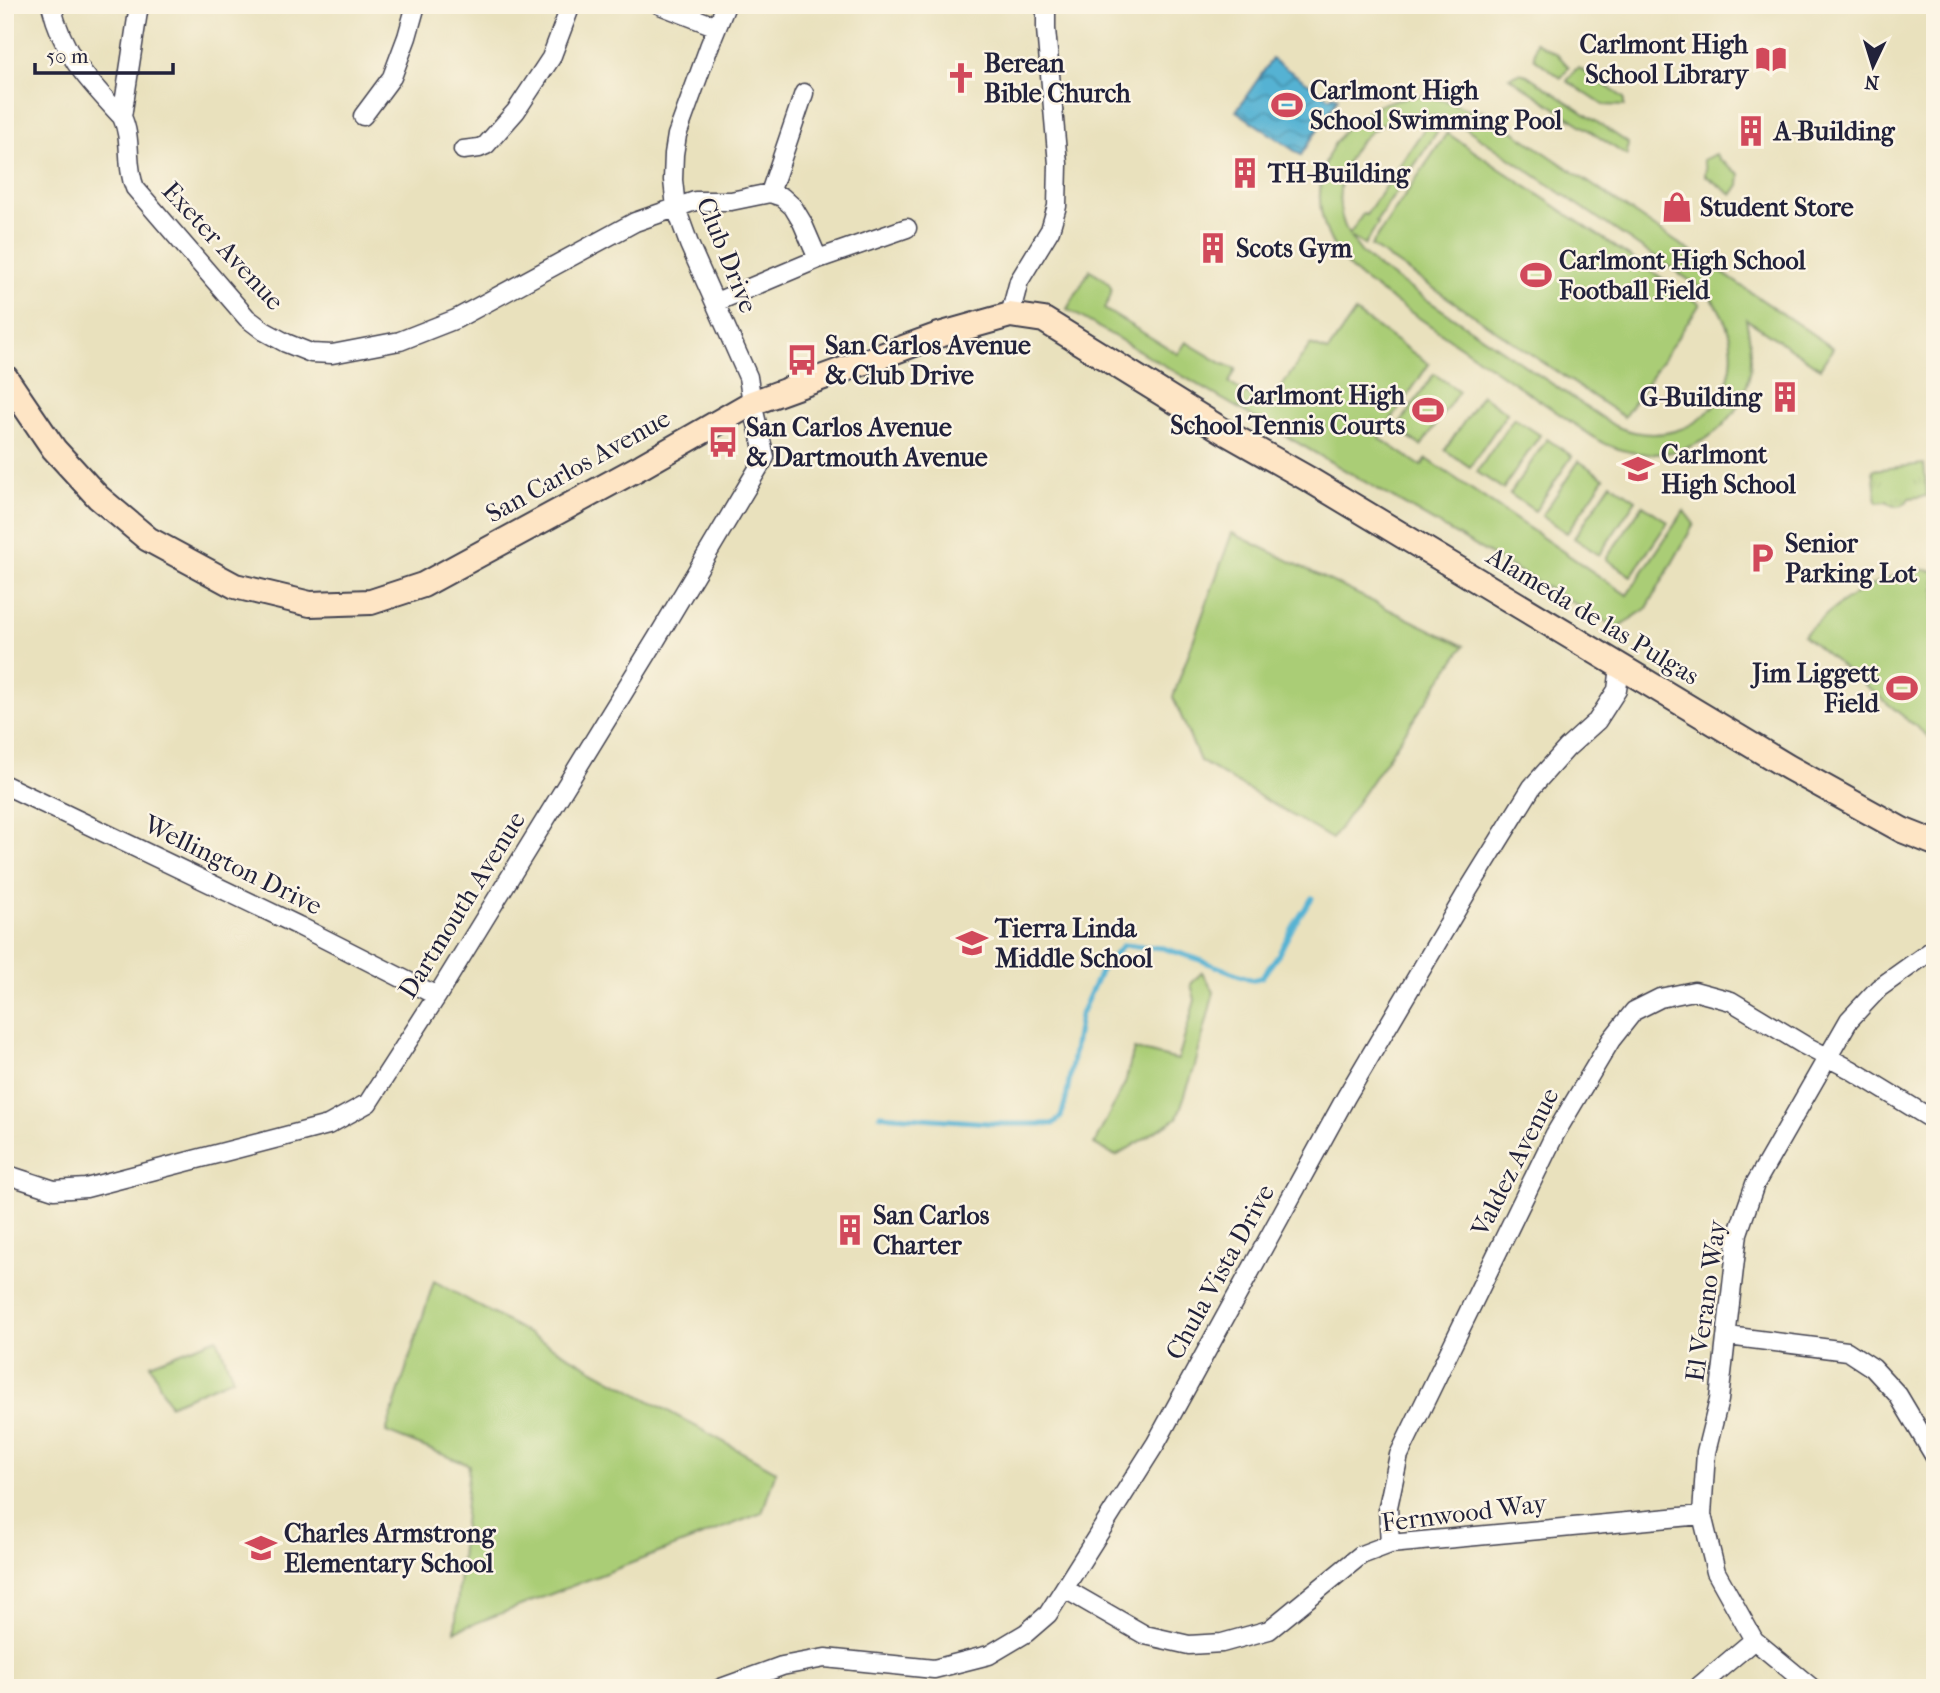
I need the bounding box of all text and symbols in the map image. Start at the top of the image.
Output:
place label: Carlmont High School Library [1579,29,1750,90]
scale bar [35,32,173,76]
north arrow [1839,32,1909,102]
library icon: Carlmont High School Library [1754,42,1788,76]
text: 50 m [46,44,89,68]
place label: Berean Bible Church [984,48,1131,109]
church icon: Berean Bible Church [944,61,978,95]
text: N [1863,70,1880,93]
place label: Carlmont High School Swimming Pool [1310,75,1563,136]
sports icon: Carlmont High School Swimming Pool [1270,88,1304,122]
building icon: A-Building [1734,114,1768,148]
place label: A-Building [1772,116,1896,147]
building icon: TH-Building [1228,156,1262,190]
place label: TH-Building [1267,158,1411,189]
street label: Exeter Avenue [156,175,291,317]
shop icon: Student Store [1660,190,1694,224]
place label: Student Store [1700,192,1854,223]
street label: Club Drive [690,193,764,317]
building icon: Scots Gym [1196,231,1230,265]
place label: Scots Gym [1236,233,1352,264]
place label: Carlmont High School Football Field [1558,245,1807,306]
sports icon: Carlmont High School Football Field [1519,258,1553,292]
place label: San Carlos Avenue & Club Drive [825,330,1031,391]
bus stop icon: San Carlos Avenue & Club Drive [785,343,819,377]
place label: Carlmont High School Tennis Courts [1170,380,1405,441]
building icon: G-Building [1768,380,1802,414]
place label: G-Building [1640,382,1763,413]
sports icon: Carlmont High School Tennis Courts [1411,393,1445,427]
street label: San Carlos Avenue [480,402,676,529]
place label: San Carlos Avenue & Dartmouth Avenue [746,412,988,473]
bus stop icon: San Carlos Avenue & Dartmouth Avenue [706,425,740,459]
place label: Carlmont High School [1661,439,1797,500]
school or university icon: Carlmont High School [1621,452,1655,486]
place label: Senior Parking Lot [1785,528,1918,589]
street label: Alameda de las Pulgas [1480,540,1705,692]
parking icon: Senior Parking Lot [1745,541,1779,575]
place label: Jim Liggett Field [1749,658,1880,719]
sports icon: Jim Liggett Field [1885,671,1919,705]
street label: Dartmouth Avenue [392,806,532,1004]
street label: Wellington Drive [138,808,327,922]
place label: Tierra Linda Middle School [994,913,1153,974]
school or university icon: Tierra Linda Middle School [955,926,989,960]
street label: Valdez Avenue [1464,1083,1566,1242]
street label: Chula Vista Drive [1159,1179,1281,1365]
place label: San Carlos Charter [873,1200,990,1261]
building icon: San Carlos Charter [833,1213,867,1247]
street label: El Verano Way [1679,1217,1733,1384]
street label: Fernwood Way [1380,1487,1550,1539]
place label: Charles Armstrong Elementary School [284,1518,496,1579]
school or university icon: Charles Armstrong Elementary School [244,1531,278,1565]

